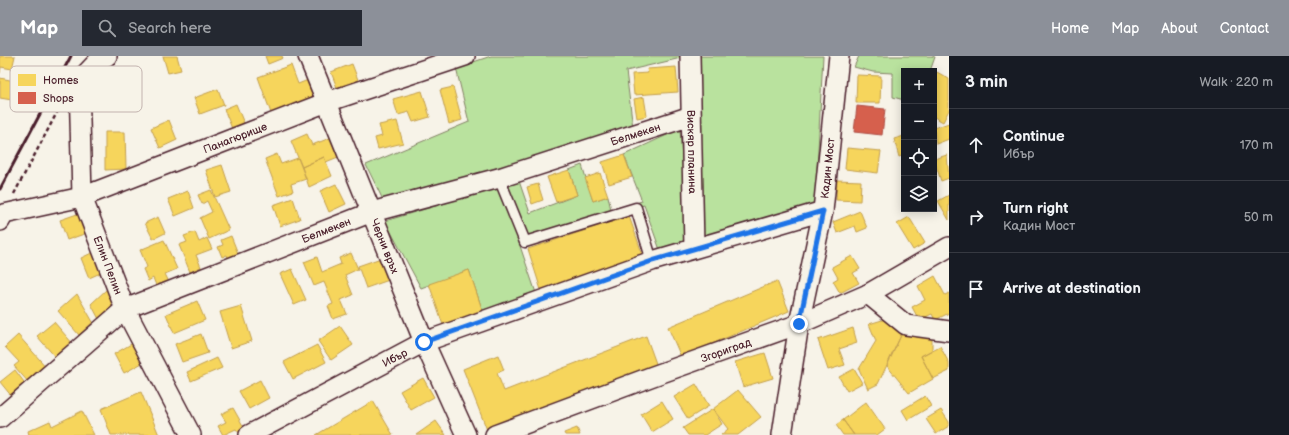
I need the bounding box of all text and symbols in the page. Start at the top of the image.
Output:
search box [82,10,362,46]
text: Map [20,17,58,40]
icon: search [96,17,118,39]
text: Search here [128,19,211,38]
text: Home [1051,20,1089,37]
text: Map [1111,20,1139,37]
text: About [1161,20,1198,37]
text: Contact [1220,20,1269,37]
legend [10,66,142,112]
map controls [901,68,937,212]
button: + [901,68,937,104]
text: 3 min [965,72,1008,92]
text: Homes [43,74,79,87]
text: Walk · 220 m [1200,74,1273,90]
text: Shops [43,92,74,105]
button: − [901,104,937,140]
street label: Вискяр планина [684,110,699,195]
street label: Панагюрище [201,120,269,156]
street label: Белмекен [609,120,662,149]
text: Continue [1003,127,1065,146]
icon: ahead [965,134,987,156]
street label: Кадин Мост [818,137,838,199]
text: 170 m [1240,137,1273,153]
button: locate [901,140,937,176]
text: Ибър [1003,146,1034,162]
button: layers [901,176,937,212]
text: Turn right [1003,199,1068,218]
icon: right [965,206,987,228]
text: 50 m [1244,209,1273,225]
street label: Белмекен [300,215,353,246]
street label: Черни връх [368,217,402,275]
text: Кадин Мост [1003,218,1075,234]
street label: Елин Пелин [91,234,125,297]
icon: arrive [965,278,987,300]
text: Arrive at destination [1003,279,1141,298]
route end [790,315,808,333]
route start [415,333,433,351]
street label: Згориград [699,336,753,365]
street label: Ибър [380,346,410,370]

